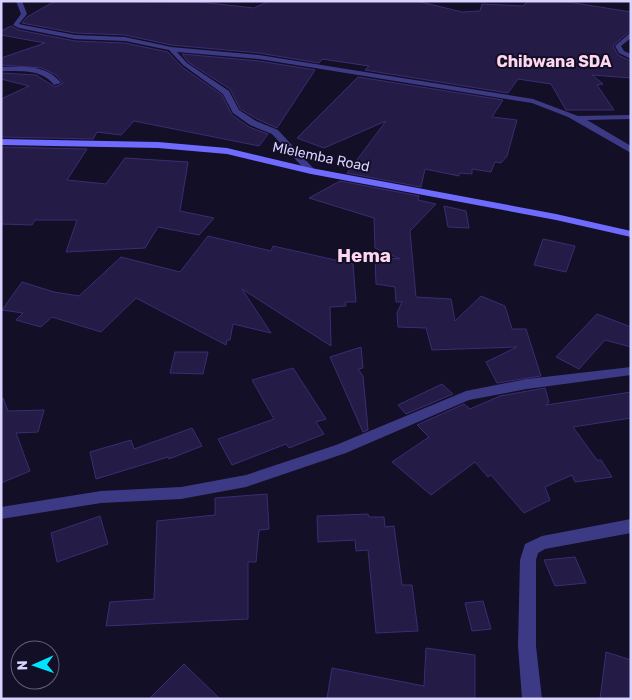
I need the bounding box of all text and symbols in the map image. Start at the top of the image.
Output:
district label: Chibwana SDA [496,52,612,71]
street label: Mlelemba Road [271,138,371,176]
district label: Hema [337,244,391,267]
north arrow [10,640,60,690]
text: N [14,660,31,671]

